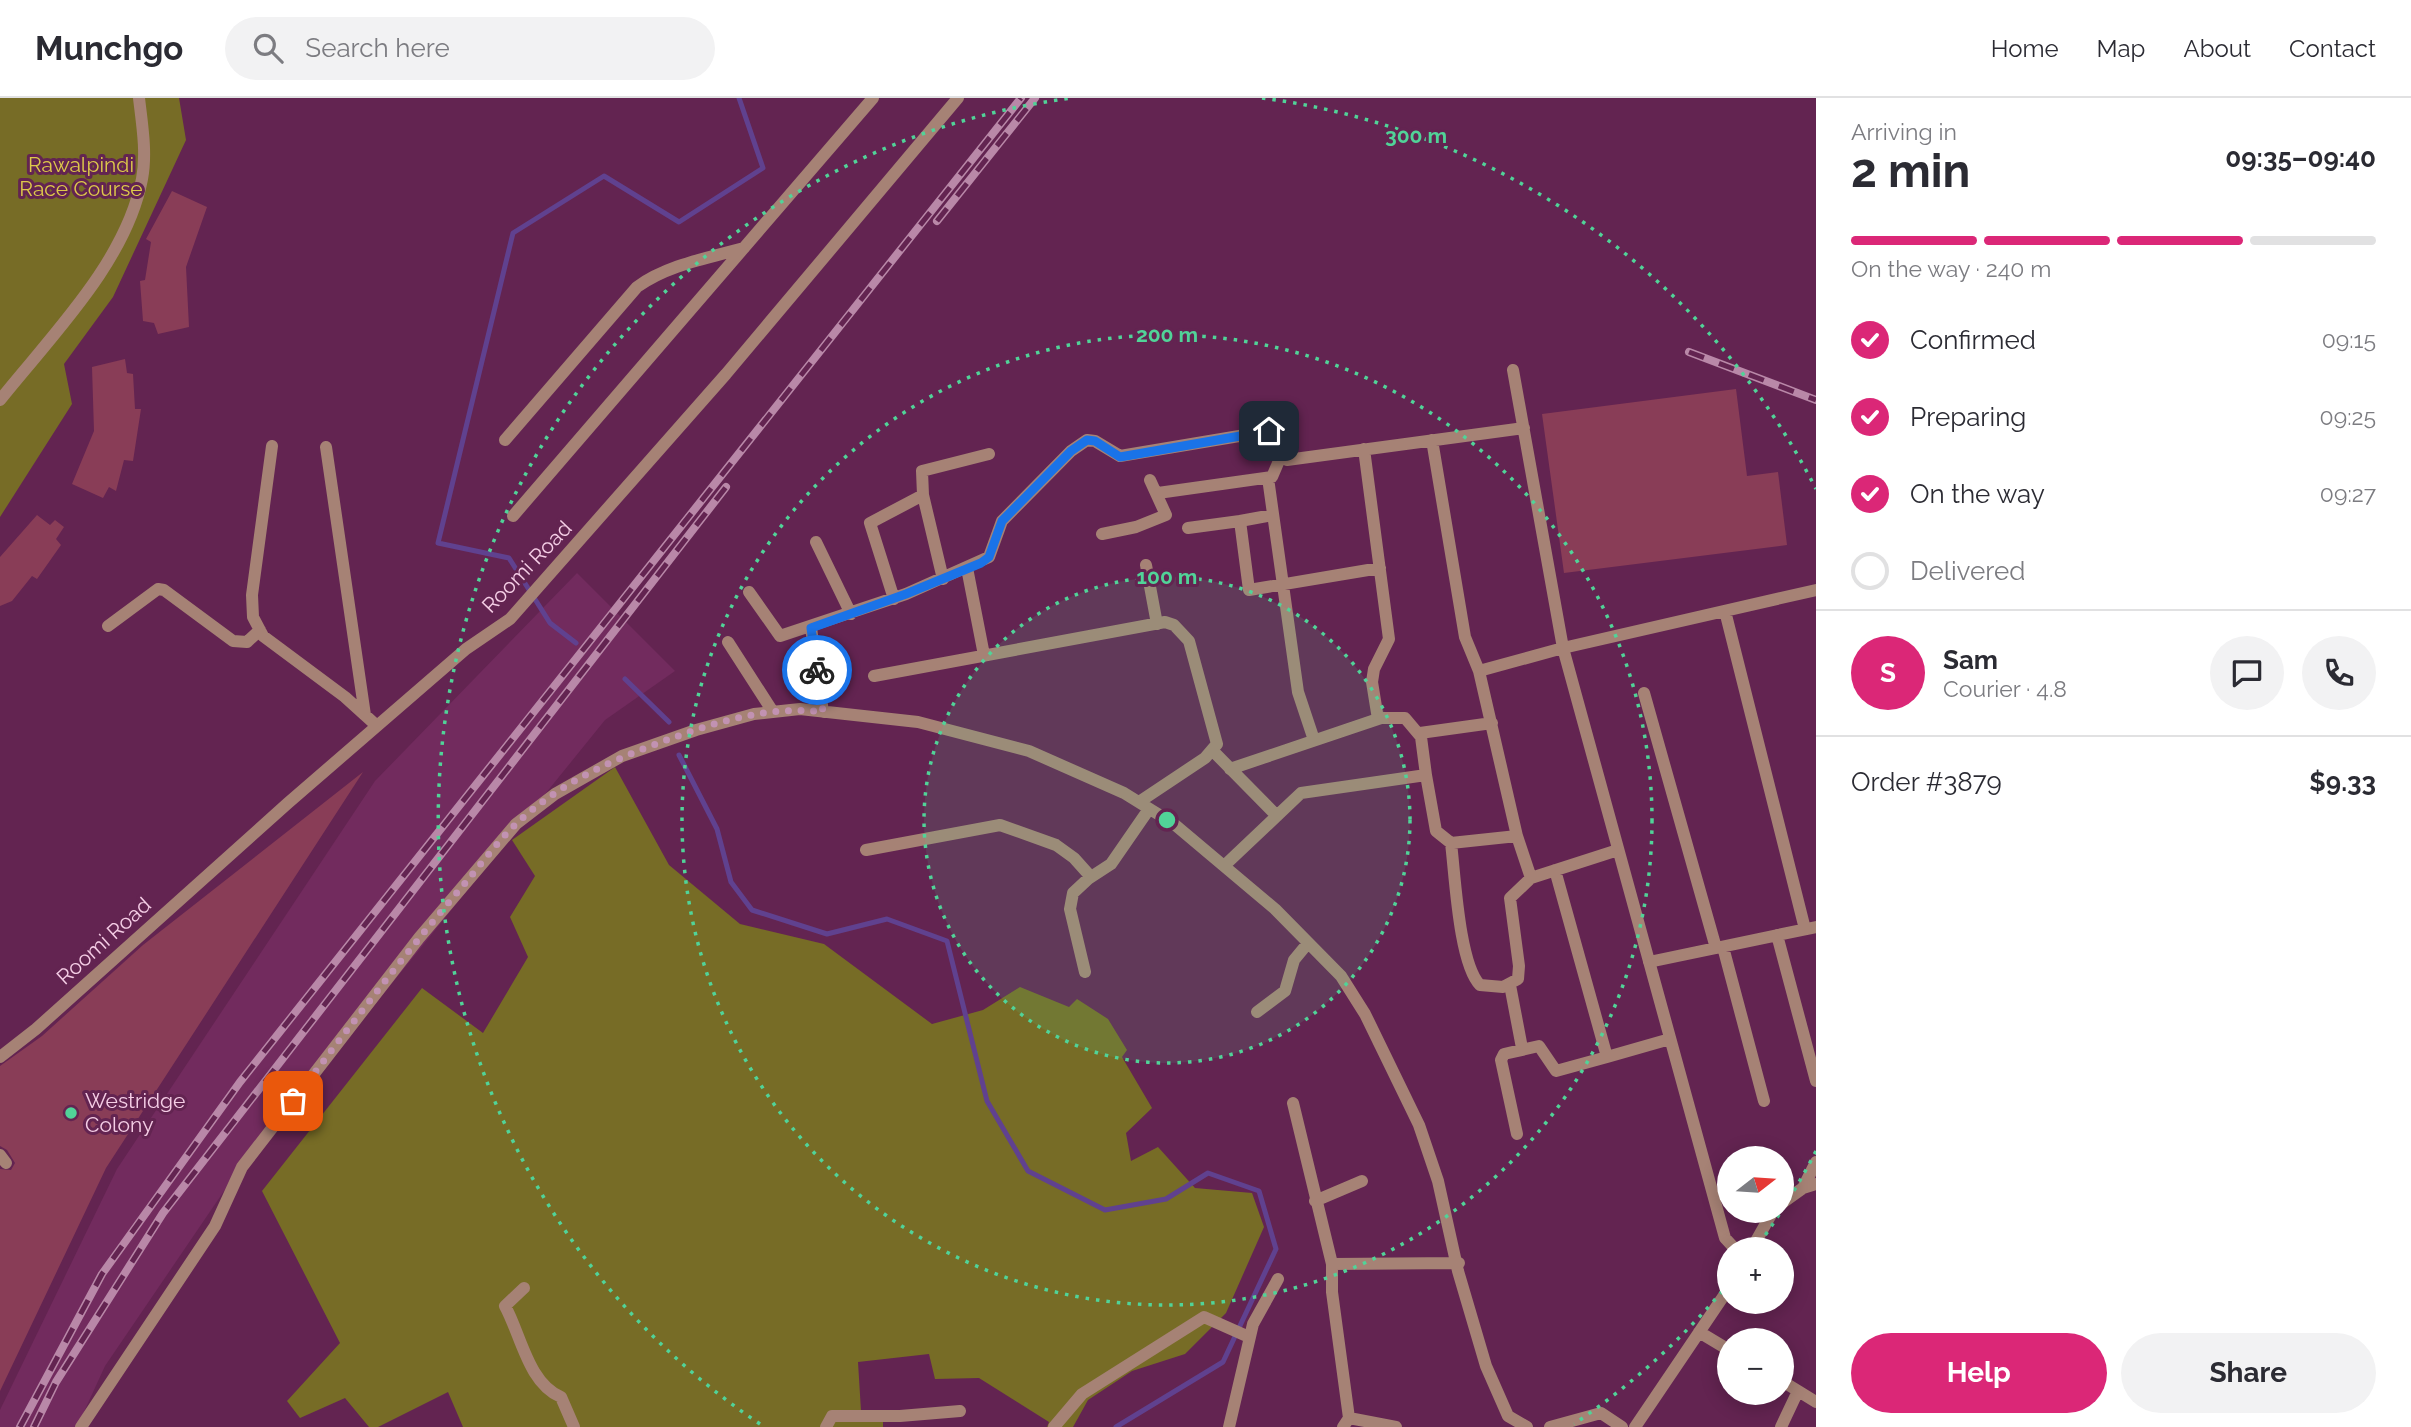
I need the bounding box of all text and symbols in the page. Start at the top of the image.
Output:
search box [225,17,715,80]
text: Munchgo [35,29,183,68]
icon: search [249,29,287,67]
text: Search here [305,33,450,63]
text: Home [1991,34,2059,63]
text: Map [2097,34,2145,63]
text: About [2183,34,2251,63]
text: Contact [2289,34,2376,63]
text: Arriving in [1851,118,1957,145]
text: 300 m [1385,123,1447,148]
text: 09:35–09:40 [2225,143,2376,173]
text: 2 min [1851,144,1970,198]
park label: Rawalpindi Race Course [19,152,143,201]
text: On the way · 240 m [1851,255,2051,282]
icon: check [1851,321,1889,359]
text: 200 m [1136,322,1198,347]
text: Confirmed [1910,325,2036,355]
text: 09:15 [2322,326,2376,353]
icon: check [1851,398,1889,436]
pin [1239,401,1299,461]
text: Preparing [1910,402,2026,432]
text: 09:25 [2320,403,2376,430]
icon: home [1250,412,1288,450]
icon: check [1851,475,1889,513]
text: On the way [1910,479,2045,509]
text: 09:27 [2320,480,2376,507]
street label: Roomi Road [477,516,577,618]
text: Delivered [1910,556,2025,586]
text: 100 m [1137,564,1197,589]
courier [782,635,852,705]
button: chat [2210,636,2284,710]
button: phone [2302,636,2376,710]
text: Sam [1943,645,1998,675]
icon: bike [798,651,836,689]
text: S [1880,658,1896,688]
text: Courier · 4.8 [1943,675,2067,702]
text: Order #3879 [1851,767,2002,797]
text: $9.33 [2309,767,2376,797]
centre of rings [1155,808,1179,832]
street label: Roomi Road [51,892,156,989]
pin [263,1071,323,1131]
icon: bag [274,1082,312,1120]
place label: Westridge Colony [85,1088,185,1137]
marker: Westridge Colony [63,1105,79,1121]
north arrow [1717,1146,1794,1223]
map controls [1717,1146,1794,1405]
button: + [1717,1237,1794,1314]
button: − [1717,1328,1794,1405]
button: Help [1851,1333,2107,1413]
button: Share [2121,1333,2376,1413]

